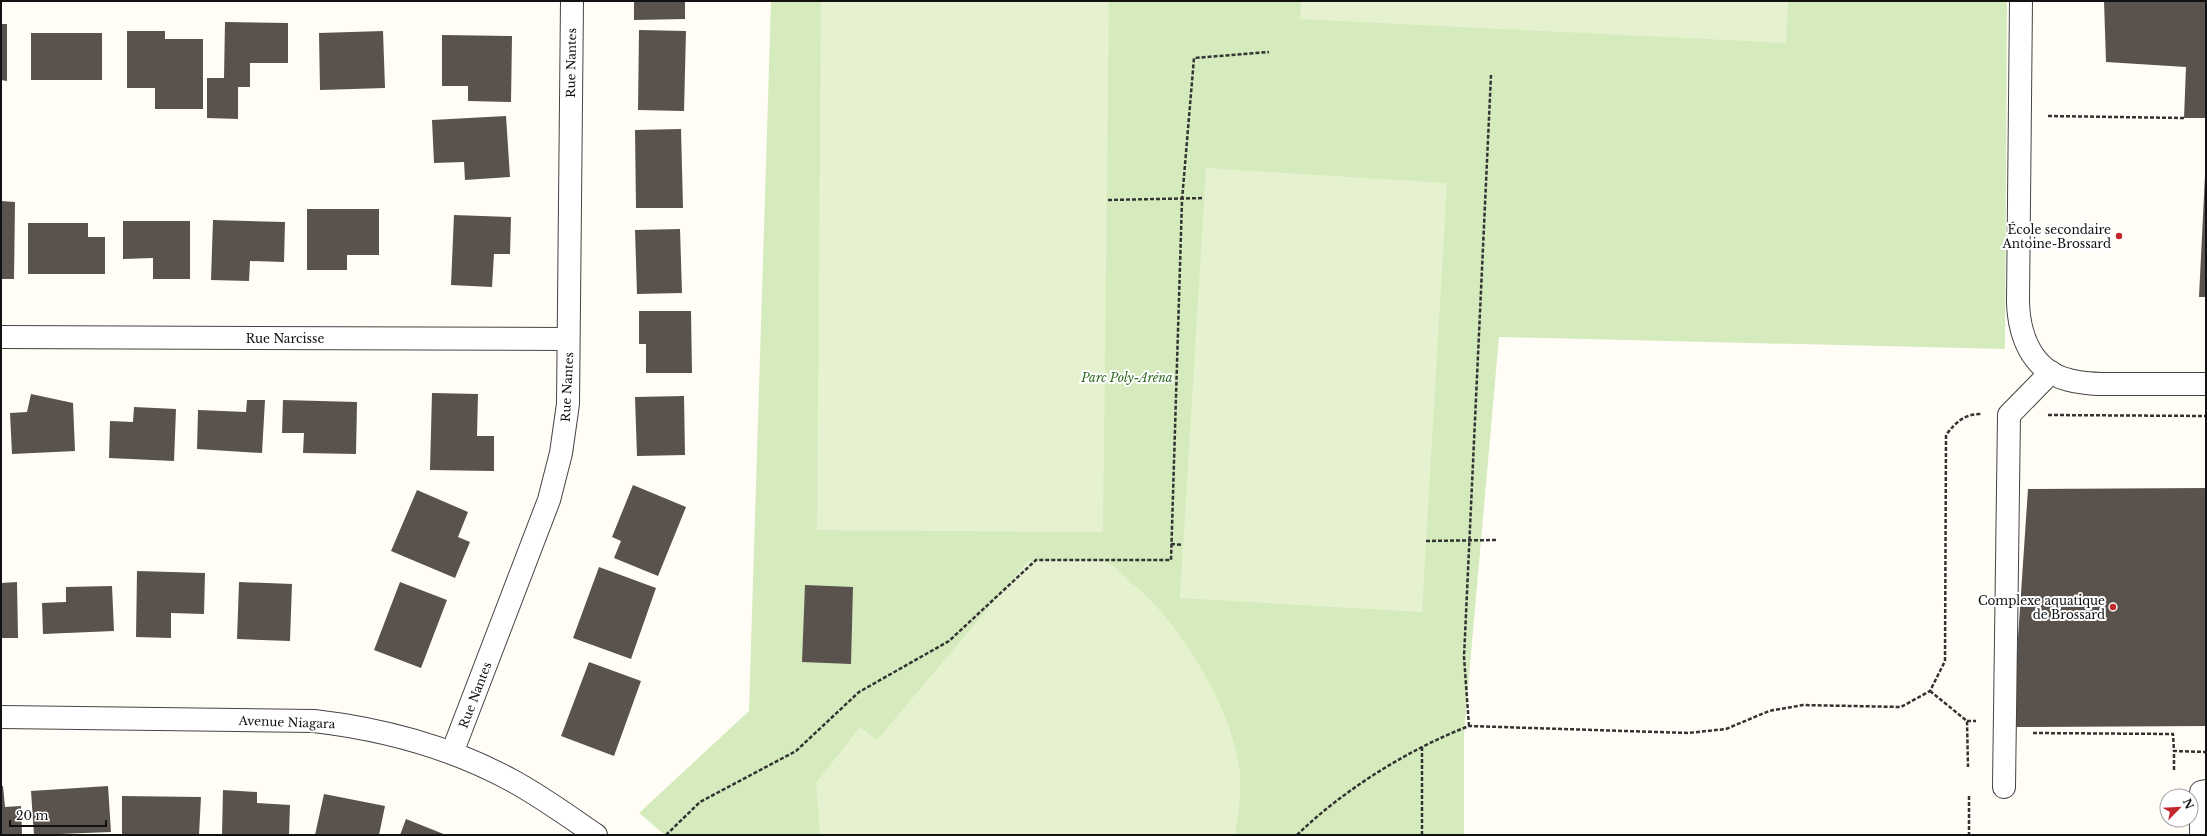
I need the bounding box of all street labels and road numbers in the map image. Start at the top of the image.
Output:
street label: Rue Nantes [563,28,579,98]
street label: Rue Narcisse [246,331,324,346]
street label: Rue Nantes [558,352,576,422]
street label: Rue Nantes [455,660,495,730]
street label: Avenue Niagara [237,713,336,731]

